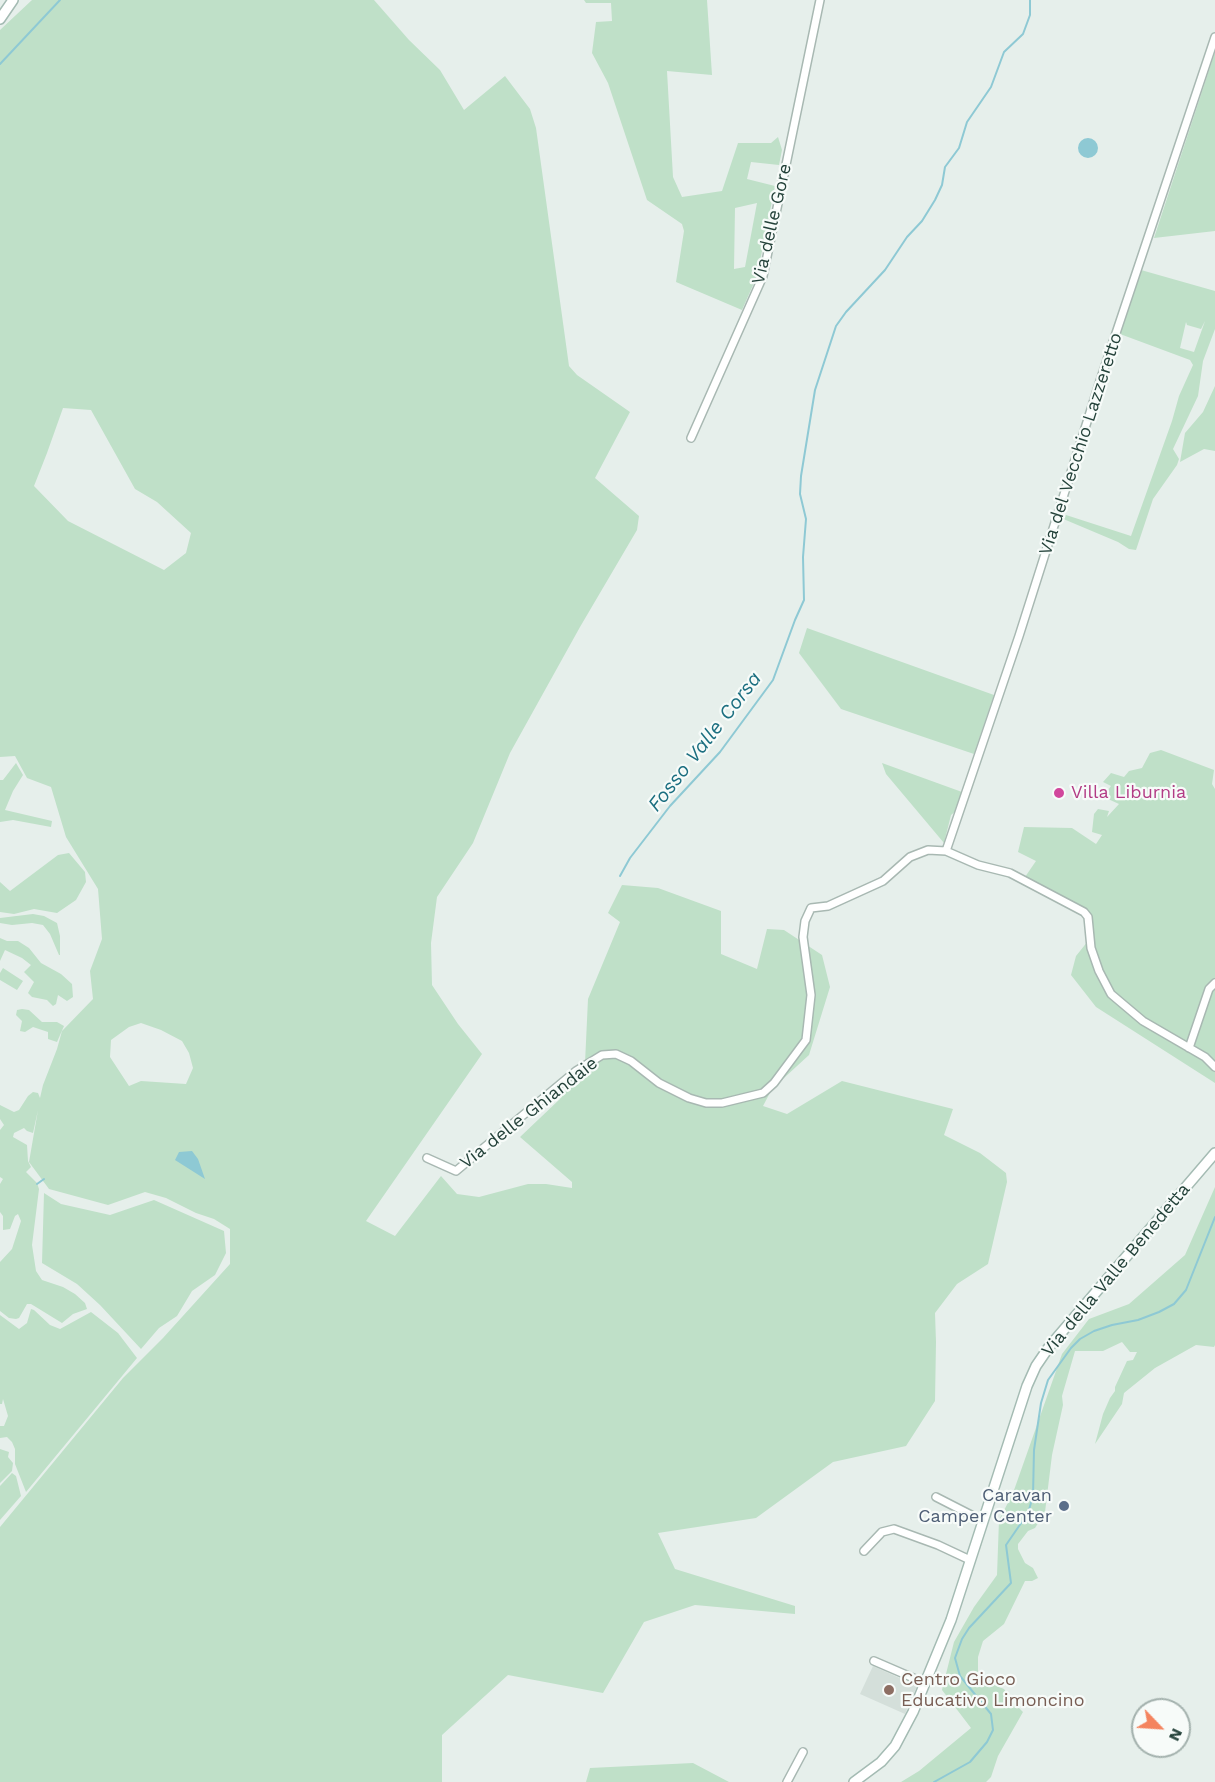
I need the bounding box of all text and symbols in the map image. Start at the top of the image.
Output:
street label: Via delle Gore [748,162,796,286]
street label: Via del Vecchio Lazzeretto [1035,330,1127,558]
water label: Fosso Valle Corsa [643,667,767,817]
place label: Villa Liburnia [1071,782,1186,804]
marker: Villa Liburnia [1052,786,1066,800]
street label: Via delle Ghiandaie [456,1052,602,1174]
street label: Via della Valle Benedetta [1037,1179,1195,1361]
place label: Caravan Camper Center [918,1485,1052,1528]
marker: Caravan Camper Center [1057,1499,1071,1513]
place label: Centro Gioco Educativo Limoncino [901,1669,1085,1712]
marker: Centro Gioco Educativo Limoncino [882,1683,896,1697]
north arrow [1131,1698,1191,1758]
text: N [1165,1726,1187,1744]

